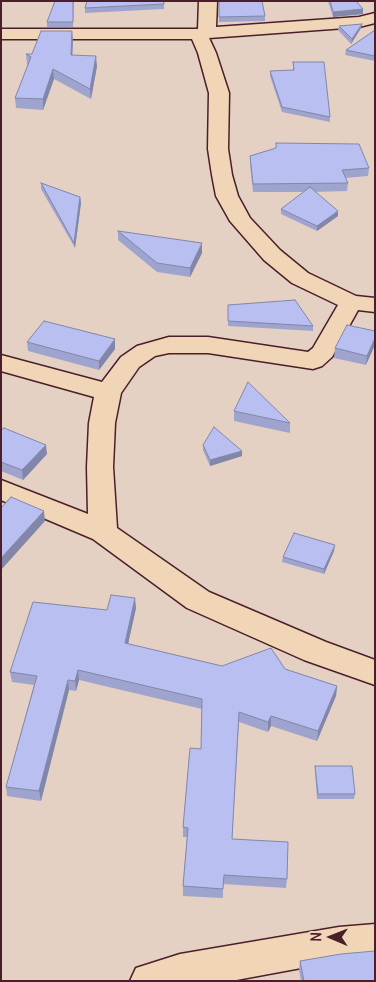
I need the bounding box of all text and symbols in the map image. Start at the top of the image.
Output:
north arrow [306,912,356,962]
text: N [307,932,325,942]

